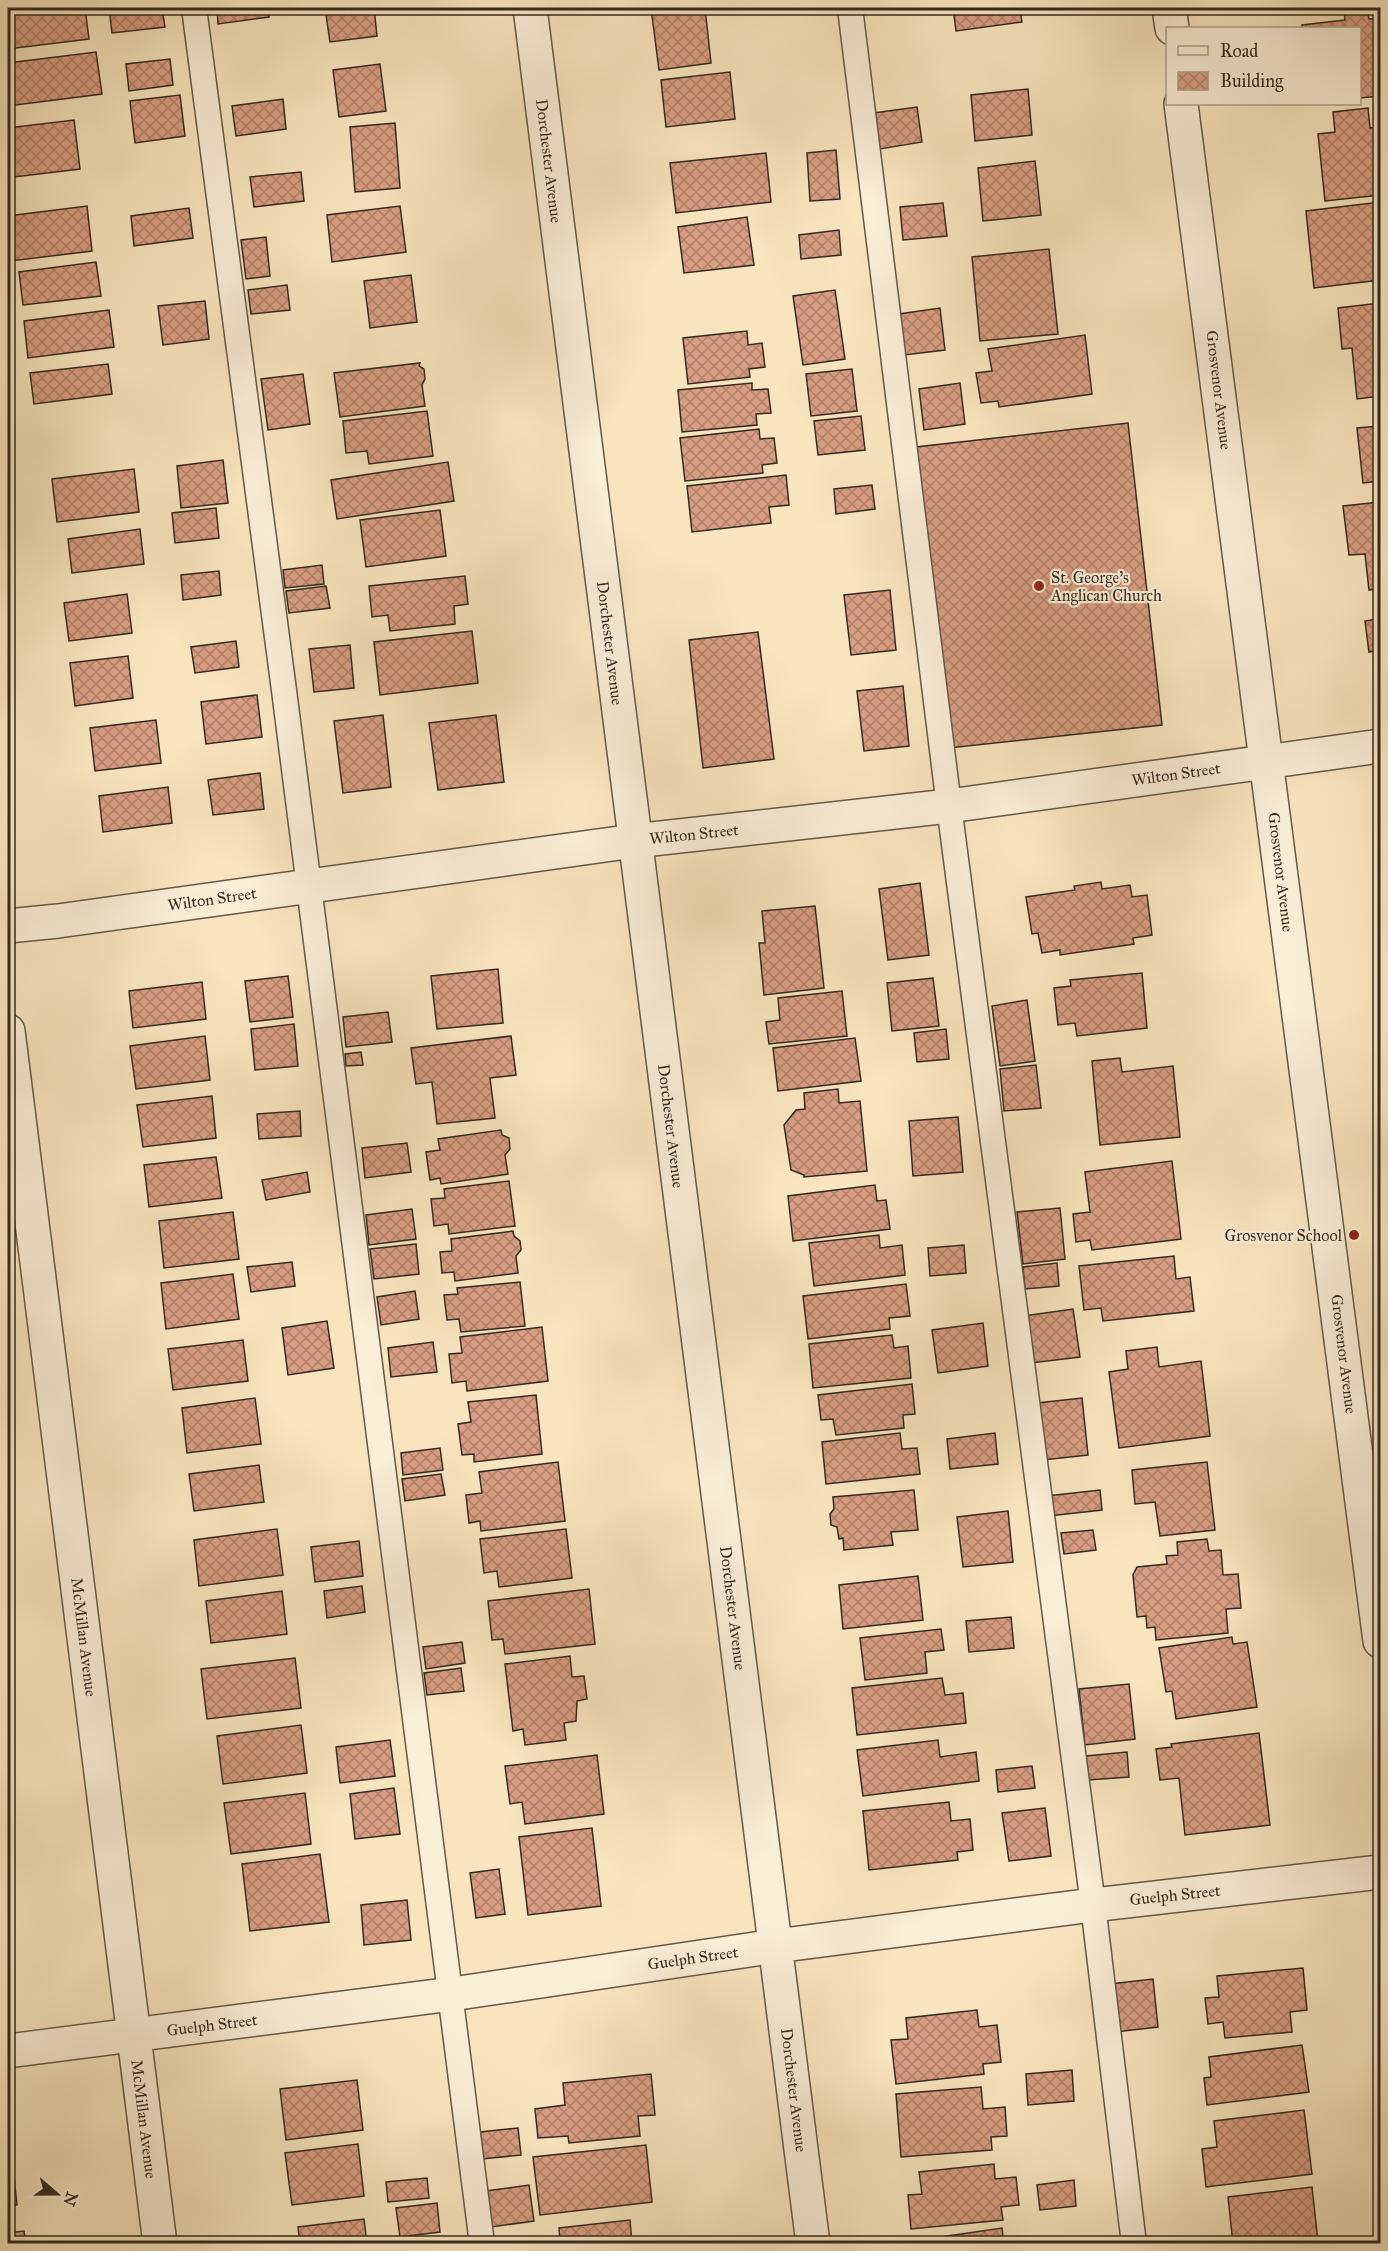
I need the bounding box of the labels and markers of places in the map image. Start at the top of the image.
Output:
place label: St. George's Anglican Church [1050,568,1162,606]
marker: St. George's Anglican Church [1032,579,1046,593]
place label: Grosvenor School [1225,1226,1343,1245]
marker: Grosvenor School [1347,1228,1361,1242]

